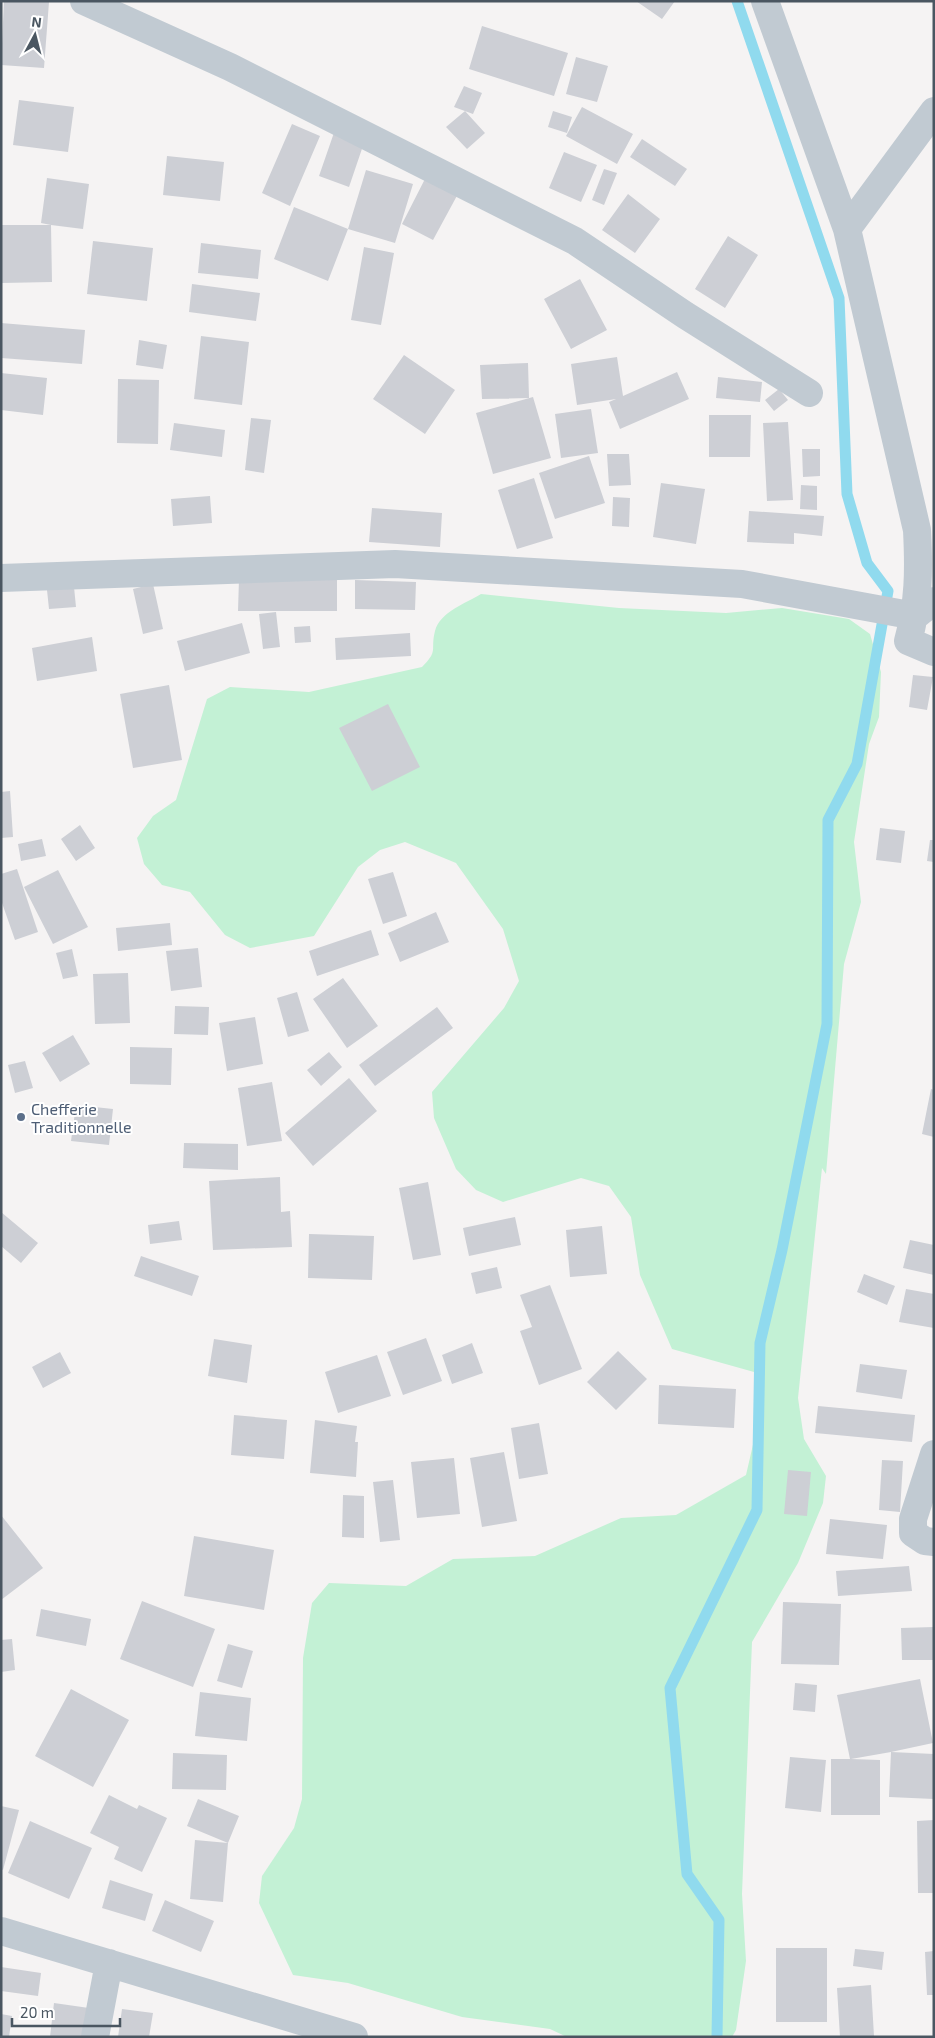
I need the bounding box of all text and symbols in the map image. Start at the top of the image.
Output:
north arrow [10,10,60,60]
text: N [31,13,43,31]
place label: Chefferie Traditionnelle [31,1099,132,1136]
marker: Chefferie Traditionnelle [15,1111,27,1123]
scale bar [12,1996,120,2028]
text: 20 m [20,2003,54,2021]

